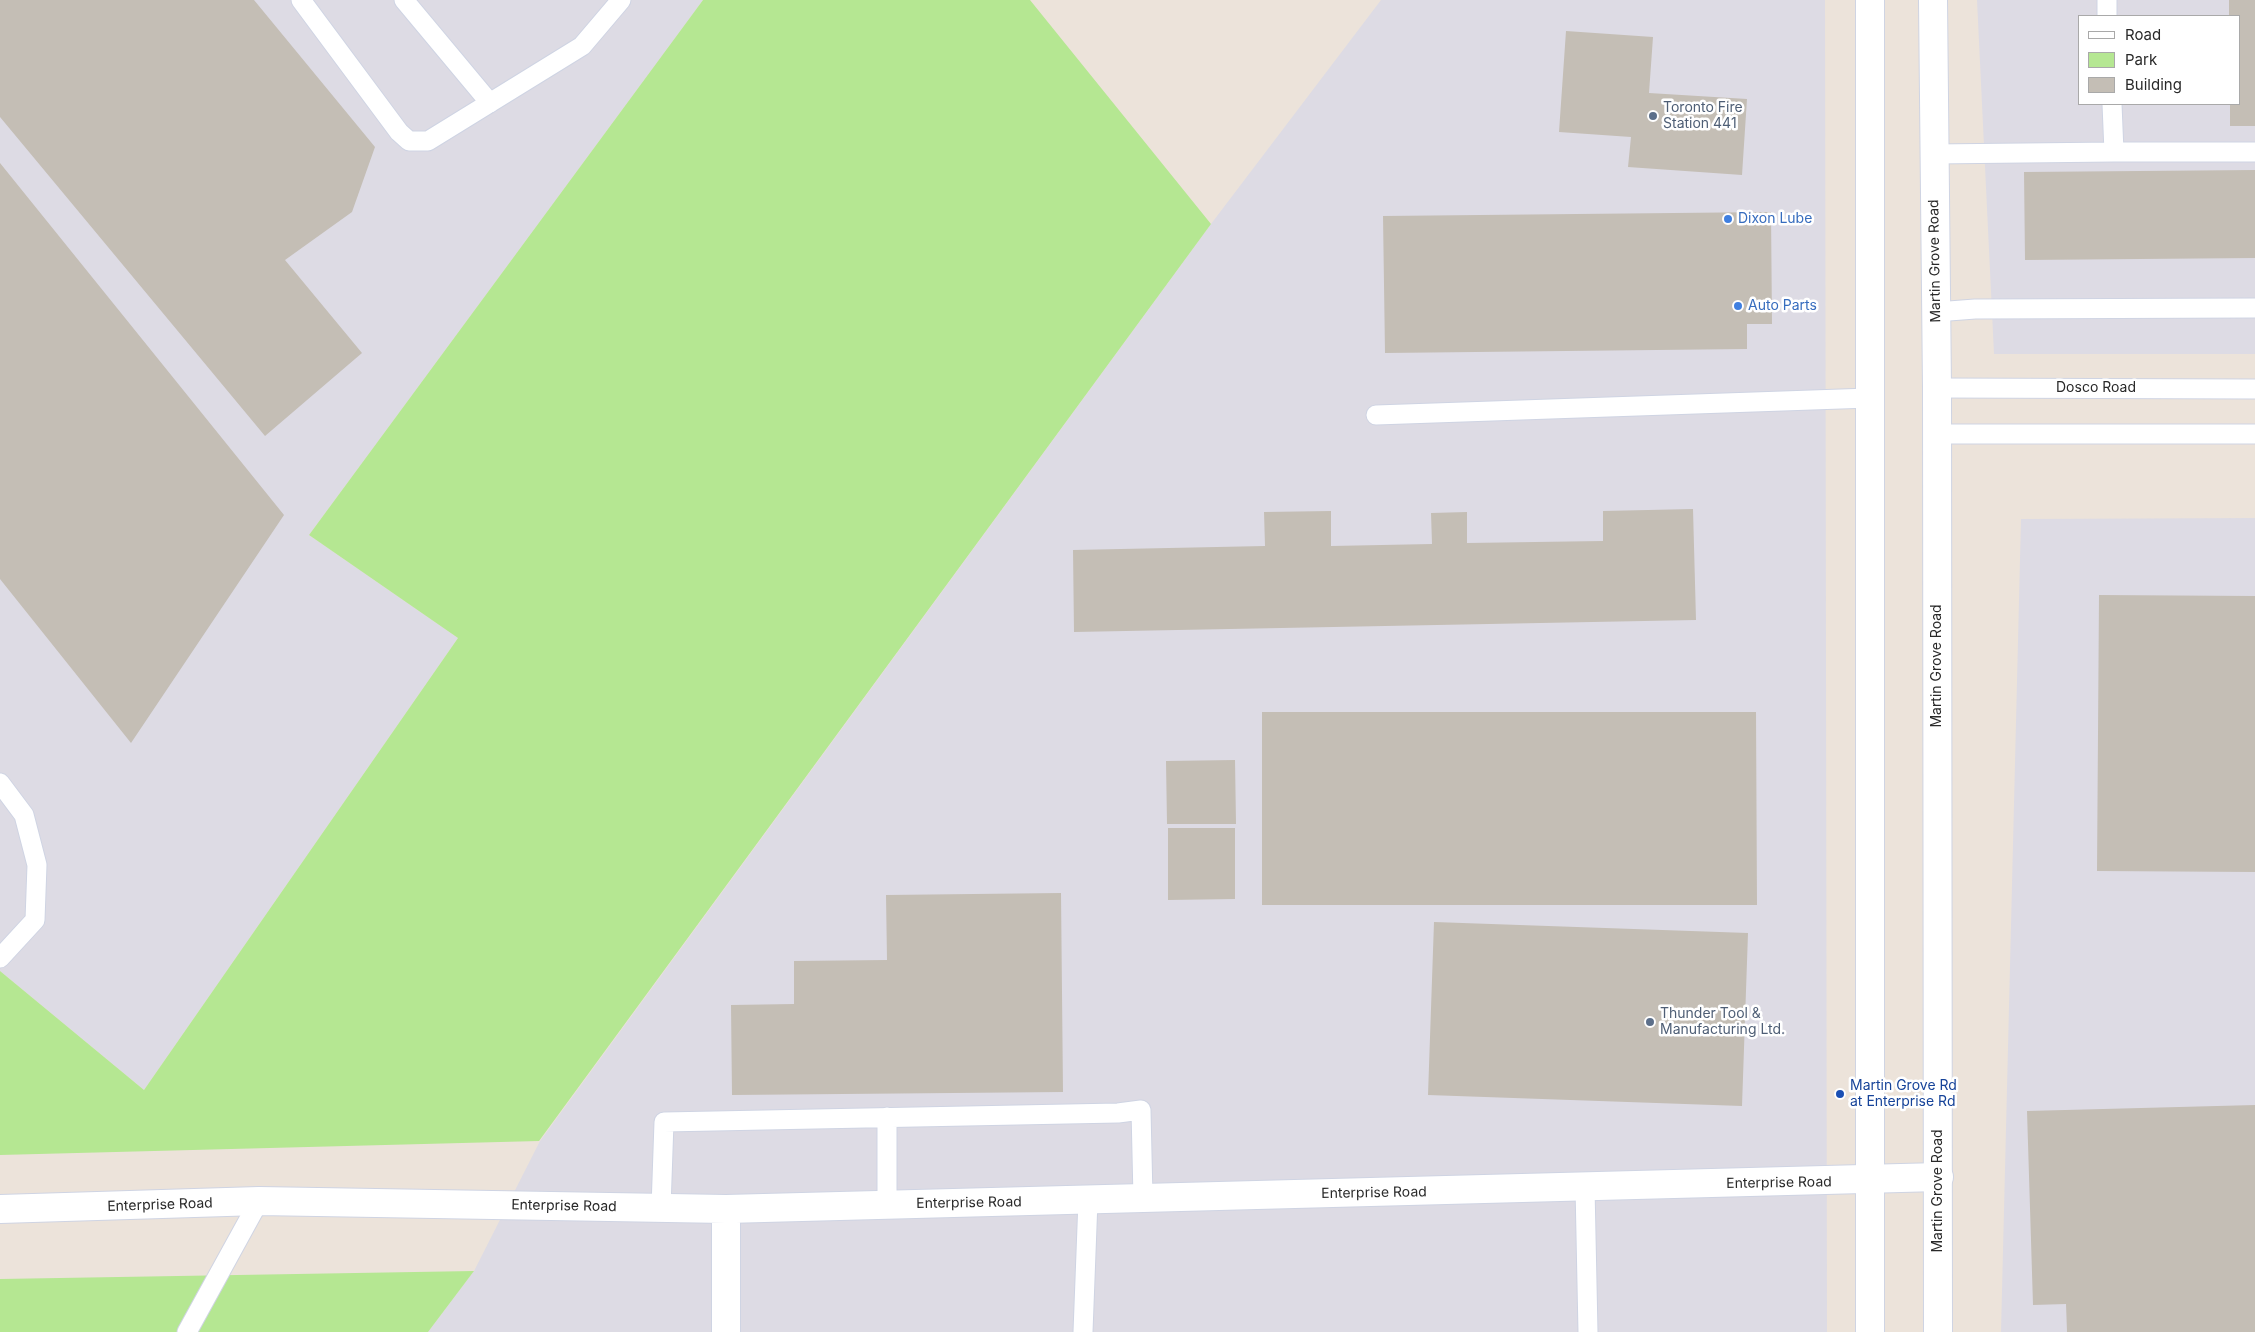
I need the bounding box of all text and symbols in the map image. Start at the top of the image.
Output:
legend [2078,15,2240,105]
text: Road [2125,25,2161,44]
text: Park [2125,50,2157,69]
text: Building [2125,75,2182,94]
place label: Toronto Fire Station 441 [1663,100,1743,132]
marker: Toronto Fire Station 441 [1647,110,1659,122]
street label: Martin Grove Road [1926,199,1944,323]
place label: Dixon Lube [1738,211,1812,227]
marker: Dixon Lube [1722,213,1734,225]
place label: Auto Parts [1748,298,1817,314]
marker: Auto Parts [1732,300,1744,312]
street label: Dosco Road [2056,380,2136,396]
street label: Martin Grove Road [1929,604,1945,728]
place label: Thunder Tool & Manufacturing Ltd. [1660,1006,1785,1038]
marker: Thunder Tool & Manufacturing Ltd. [1644,1016,1656,1028]
place label: Martin Grove Rd at Enterprise Rd [1850,1078,1957,1110]
marker: Martin Grove Rd at Enterprise Rd [1834,1088,1846,1100]
street label: Martin Grove Road [1930,1129,1946,1253]
street label: Enterprise Road [1726,1174,1832,1192]
street label: Enterprise Road [1321,1184,1427,1202]
street label: Enterprise Road [916,1194,1022,1212]
street label: Enterprise Road [107,1195,213,1215]
street label: Enterprise Road [511,1197,617,1215]

